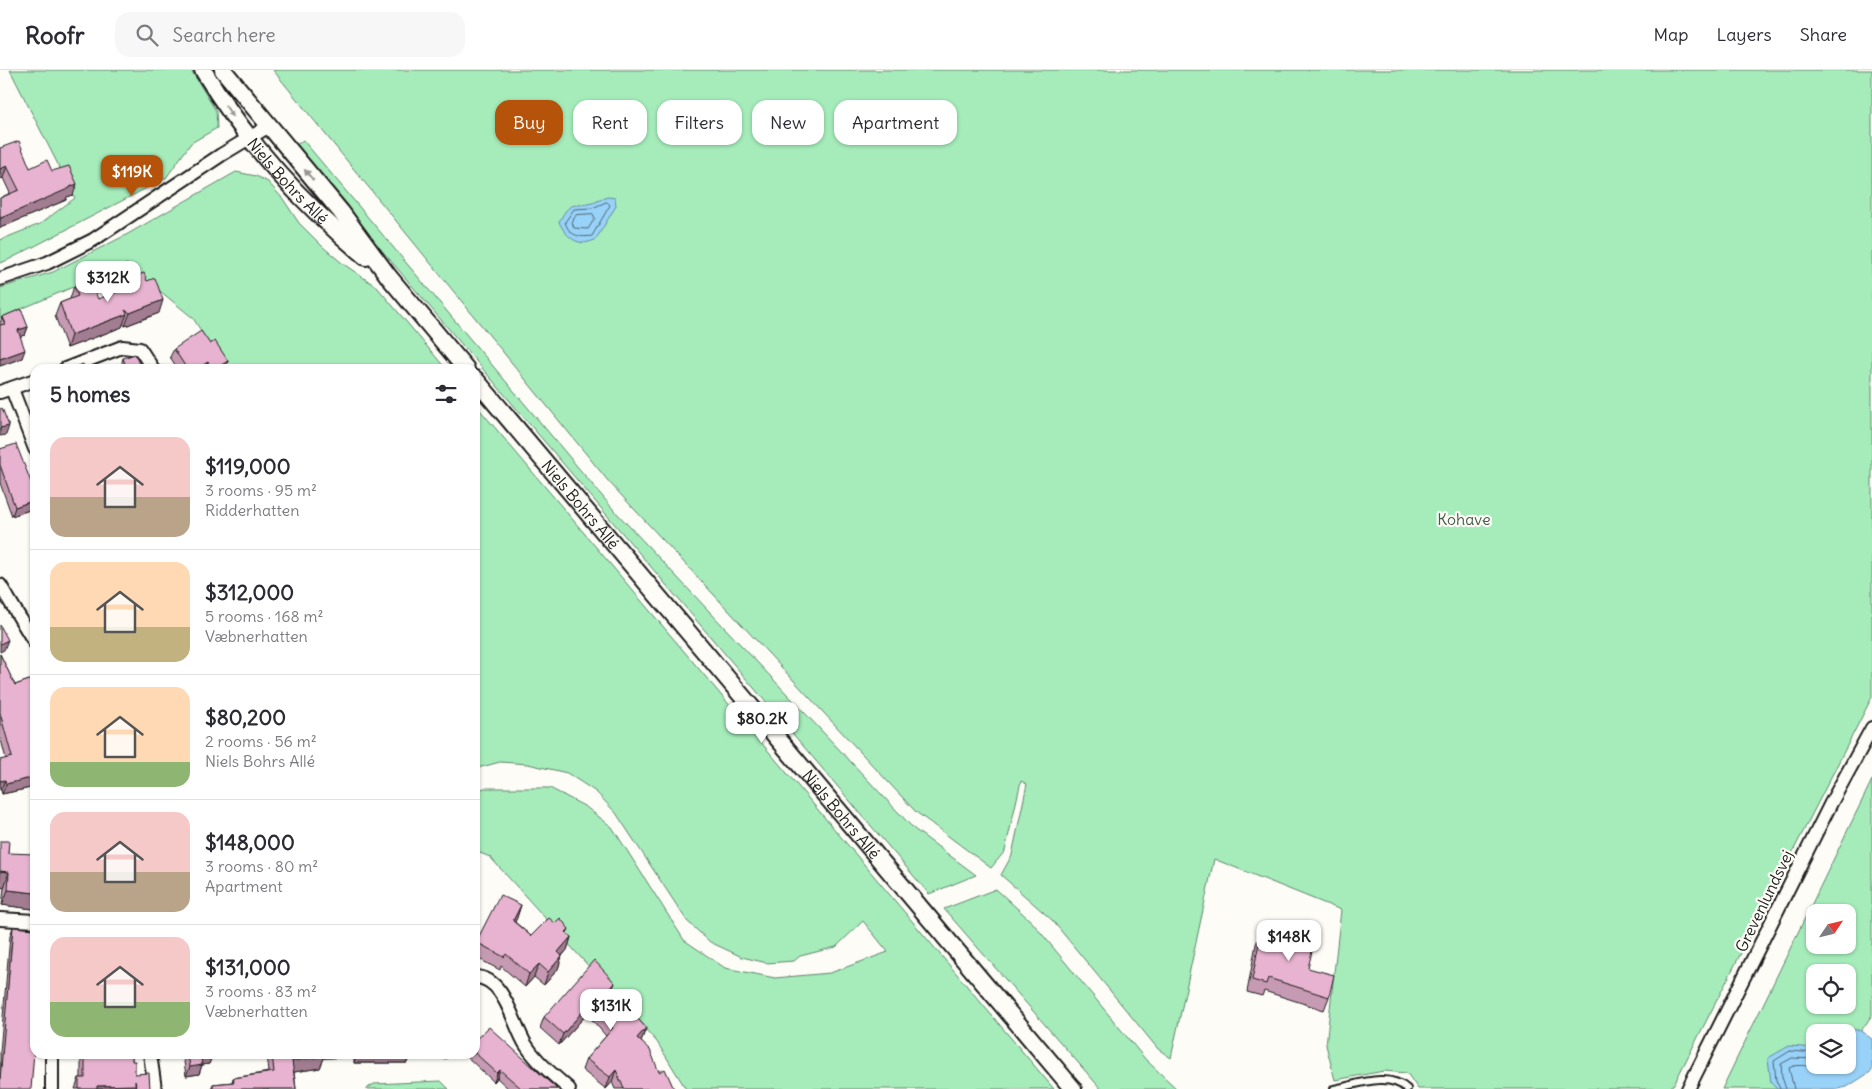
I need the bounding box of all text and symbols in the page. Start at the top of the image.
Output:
search box [115,12,465,57]
text: Roofr [25,20,85,50]
icon: search [133,21,161,49]
text: Search here [173,23,276,47]
text: Map [1653,23,1688,46]
text: Layers [1716,23,1772,46]
text: Share [1800,23,1847,46]
chip: Buy [495,100,563,145]
chip: Rent [573,100,647,145]
chip: Filters [657,100,742,145]
chip: New [752,100,824,145]
chip: Apartment [834,100,957,145]
one-way arrow [224,104,234,118]
street label: Niels Bohrs Allé [243,134,332,228]
pin: $119K [97,154,167,197]
text: $119K [112,161,152,181]
one-way arrow [304,169,315,182]
pin: $312K [73,260,143,303]
text: $312K [87,267,129,287]
icon: filters [432,380,460,408]
text: 5 homes [50,381,130,408]
text: $119,000 [205,453,290,480]
street label: Niels Bohrs Allé [537,456,624,553]
icon: home [90,457,150,517]
text: 3 rooms · 95 m² [205,480,317,500]
text: Ridderhatten [205,500,300,520]
park label: Kohave [1437,509,1491,529]
text: $312,000 [205,579,294,606]
icon: home [90,582,150,642]
text: 5 rooms · 168 m² [205,606,323,626]
text: Væbnerhatten [205,626,308,646]
pin: $80.2K [721,702,803,744]
text: $80,200 [205,704,286,731]
icon: home [90,707,150,767]
text: $80.2K [737,708,787,728]
text: 2 rooms · 56 m² [205,731,317,751]
text: Niels Bohrs Allé [205,751,315,771]
street label: Niels Bohrs Allé [798,766,885,863]
text: $148,000 [205,829,295,856]
icon: home [90,832,150,892]
street label: Grevenlundsvej [1731,847,1797,955]
text: 3 rooms · 80 m² [205,856,318,876]
text: Apartment [205,876,283,896]
north arrow [1806,904,1856,954]
map controls [1806,904,1856,1074]
pin: $148K [1254,920,1324,962]
text: $148K [1267,926,1311,946]
text: $131,000 [205,954,291,981]
icon: home [90,957,150,1017]
button: locate [1806,964,1856,1014]
text: 3 rooms · 83 m² [205,981,317,1001]
pin: $131K [576,988,646,1031]
text: $131K [591,995,631,1015]
text: Væbnerhatten [205,1001,308,1021]
button: layers [1806,1024,1856,1074]

